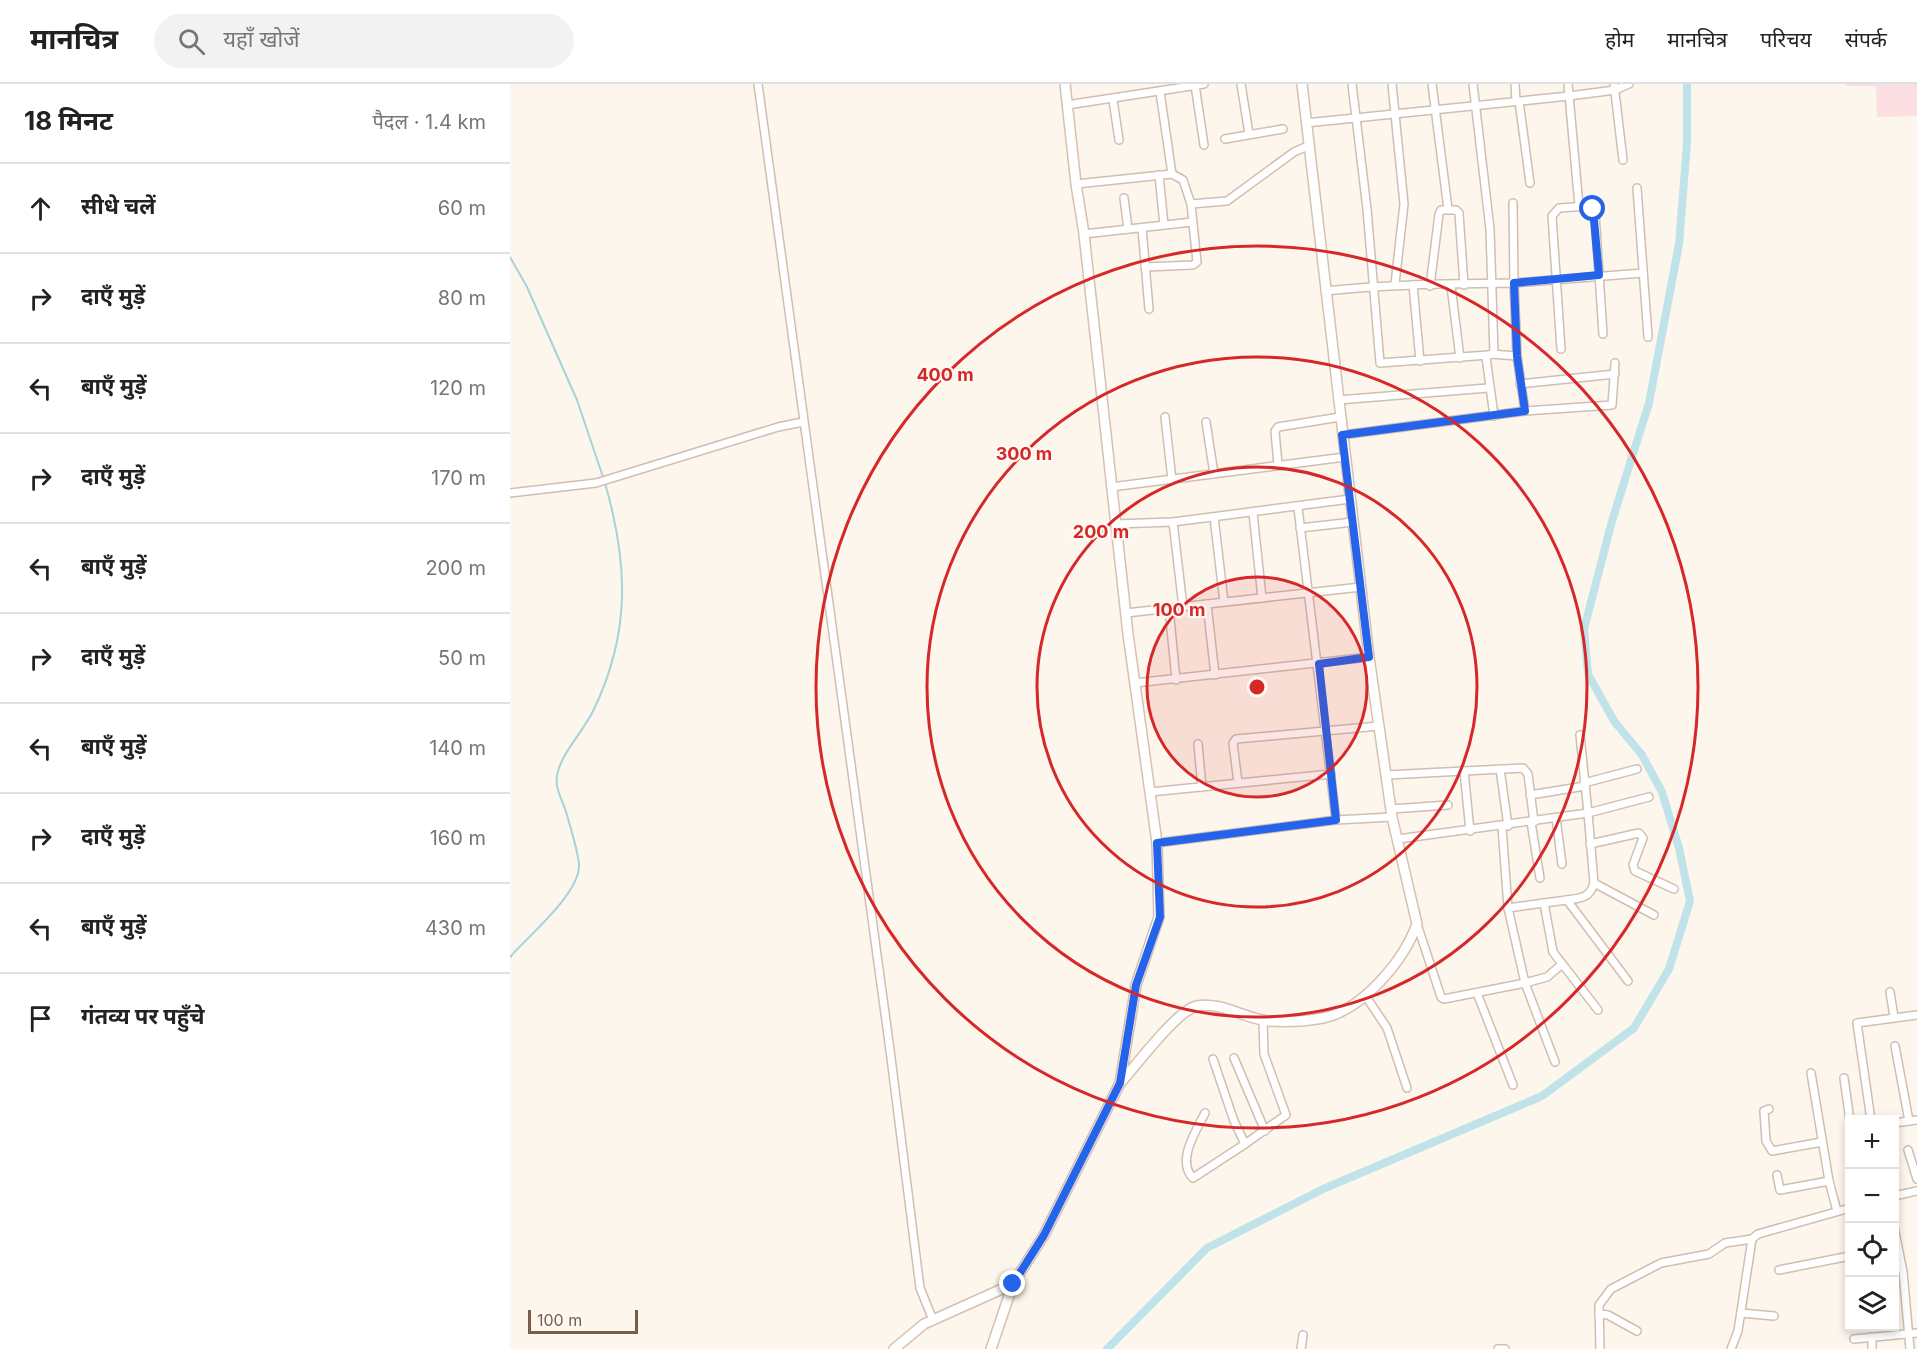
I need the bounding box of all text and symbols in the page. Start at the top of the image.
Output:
search box [154,14,574,68]
text: मानचित्र [30,22,118,56]
icon: search [175,25,208,58]
text: यहाँ खोजें [223,26,300,52]
text: होम [1605,27,1634,52]
text: मानचित्र [1667,27,1727,52]
text: परिचय [1760,27,1812,52]
text: संपर्क [1845,27,1887,52]
text: 18 मिनट [24,105,113,136]
text: पैदल · 1.4 km [373,110,486,134]
icon: ahead [24,192,57,225]
text: सीधे चलें [81,193,156,219]
route start [1579,195,1605,221]
text: 60 m [438,196,486,220]
icon: right [24,282,57,315]
text: दाएँ मुड़ें [81,283,145,309]
text: 80 m [438,286,486,310]
text: 400 m [916,364,974,385]
icon: left [24,372,57,405]
text: बाएँ मुड़ें [81,373,147,399]
text: 120 m [430,376,486,400]
text: 300 m [996,443,1052,464]
icon: right [24,462,57,495]
text: दाएँ मुड़ें [81,463,145,489]
text: 170 m [431,466,486,490]
text: 200 m [1073,521,1129,542]
icon: left [24,552,57,585]
text: बाएँ मुड़ें [81,553,147,579]
text: 200 m [425,556,486,580]
text: 100 m [1153,599,1205,620]
icon: right [24,642,57,675]
text: दाएँ मुड़ें [81,643,145,669]
text: 50 m [438,646,486,670]
centre of rings [1247,677,1267,697]
icon: left [24,732,57,765]
text: बाएँ मुड़ें [81,733,147,759]
text: 140 m [429,736,486,760]
icon: right [24,822,57,855]
text: दाएँ मुड़ें [81,823,145,849]
text: 160 m [430,826,486,850]
icon: left [24,912,57,945]
text: बाएँ मुड़ें [81,913,147,939]
text: 430 m [425,916,486,940]
icon: arrive [24,1002,57,1035]
text: गंतव्य पर पहुँचे [81,1003,205,1029]
map controls [1845,1115,1899,1331]
button: + [1845,1115,1899,1169]
button: − [1845,1169,1899,1223]
button: locate [1845,1223,1899,1277]
route end [999,1270,1025,1296]
button: layers [1845,1277,1899,1331]
scale bar [528,1307,638,1334]
text: 100 m [537,1310,582,1330]

